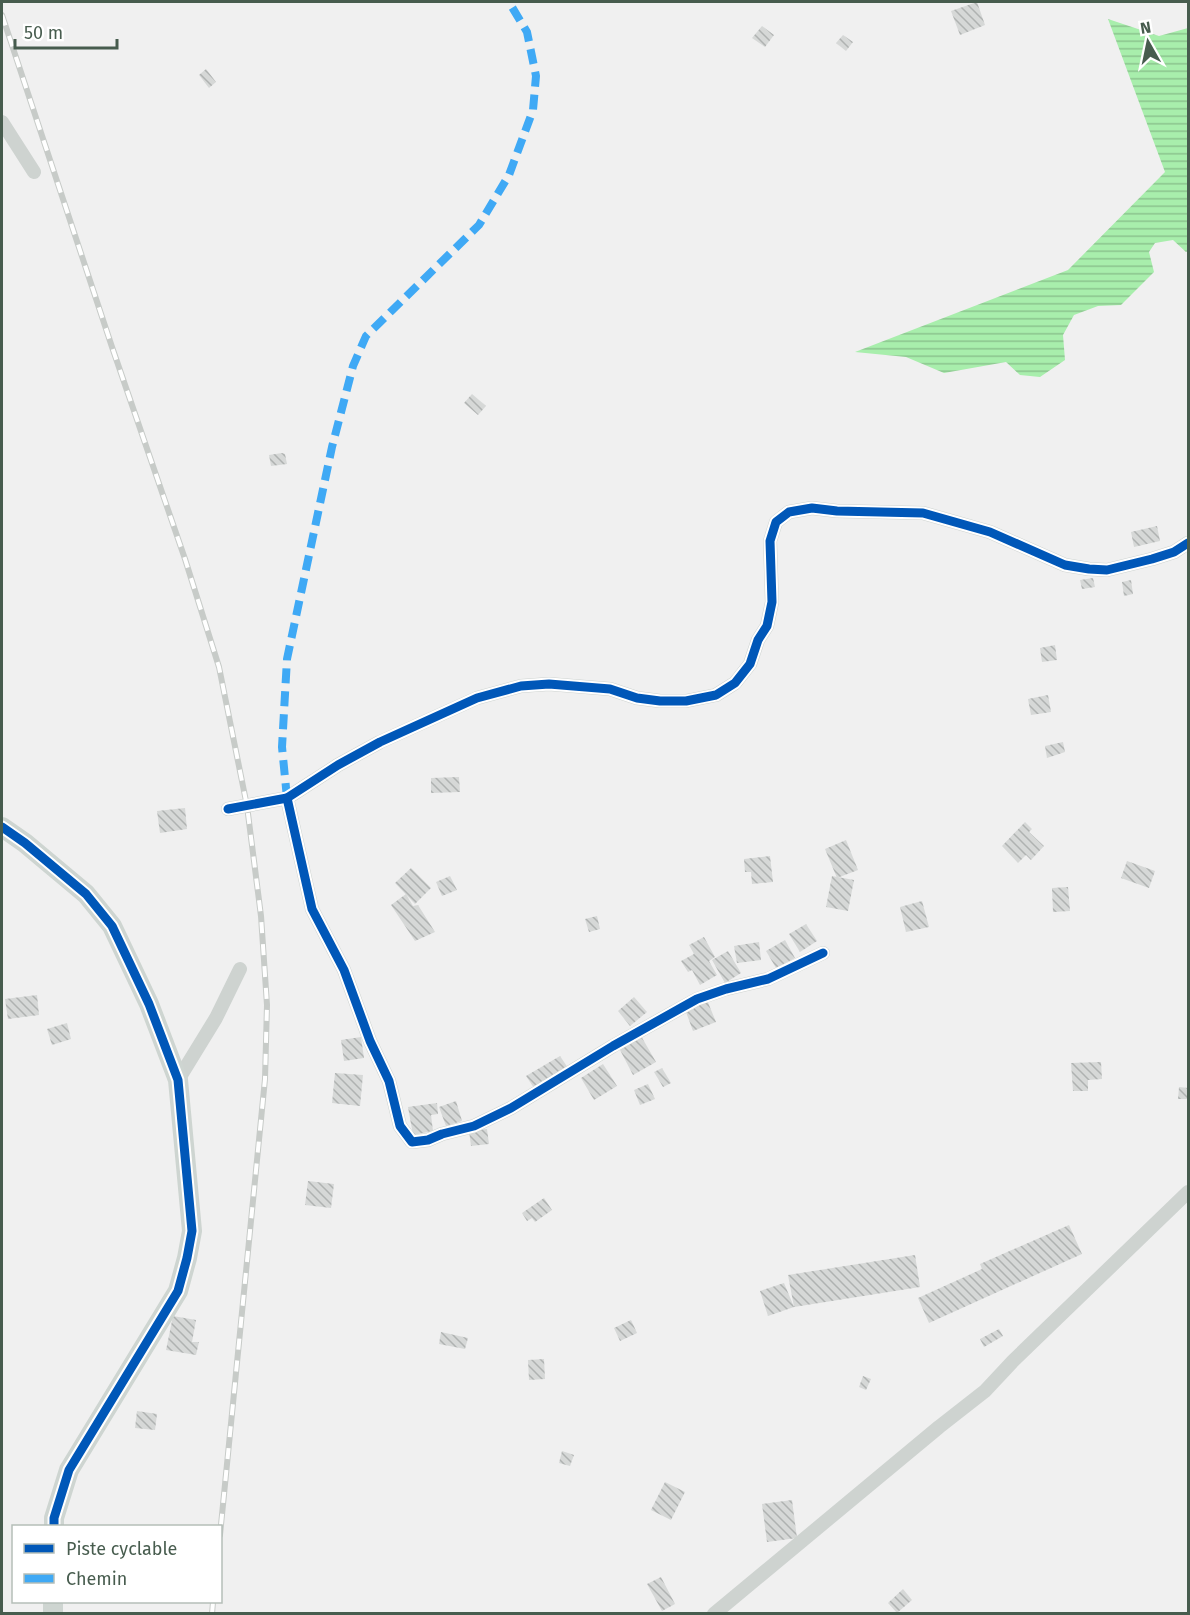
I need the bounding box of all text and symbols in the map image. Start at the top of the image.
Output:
scale bar [15,12,117,50]
north arrow [1118,12,1178,72]
text: N [1139,17,1152,38]
text: 50 m [24,22,63,44]
legend [12,1525,222,1603]
text: Piste cyclable [66,1538,177,1560]
text: Chemin [66,1568,127,1590]

